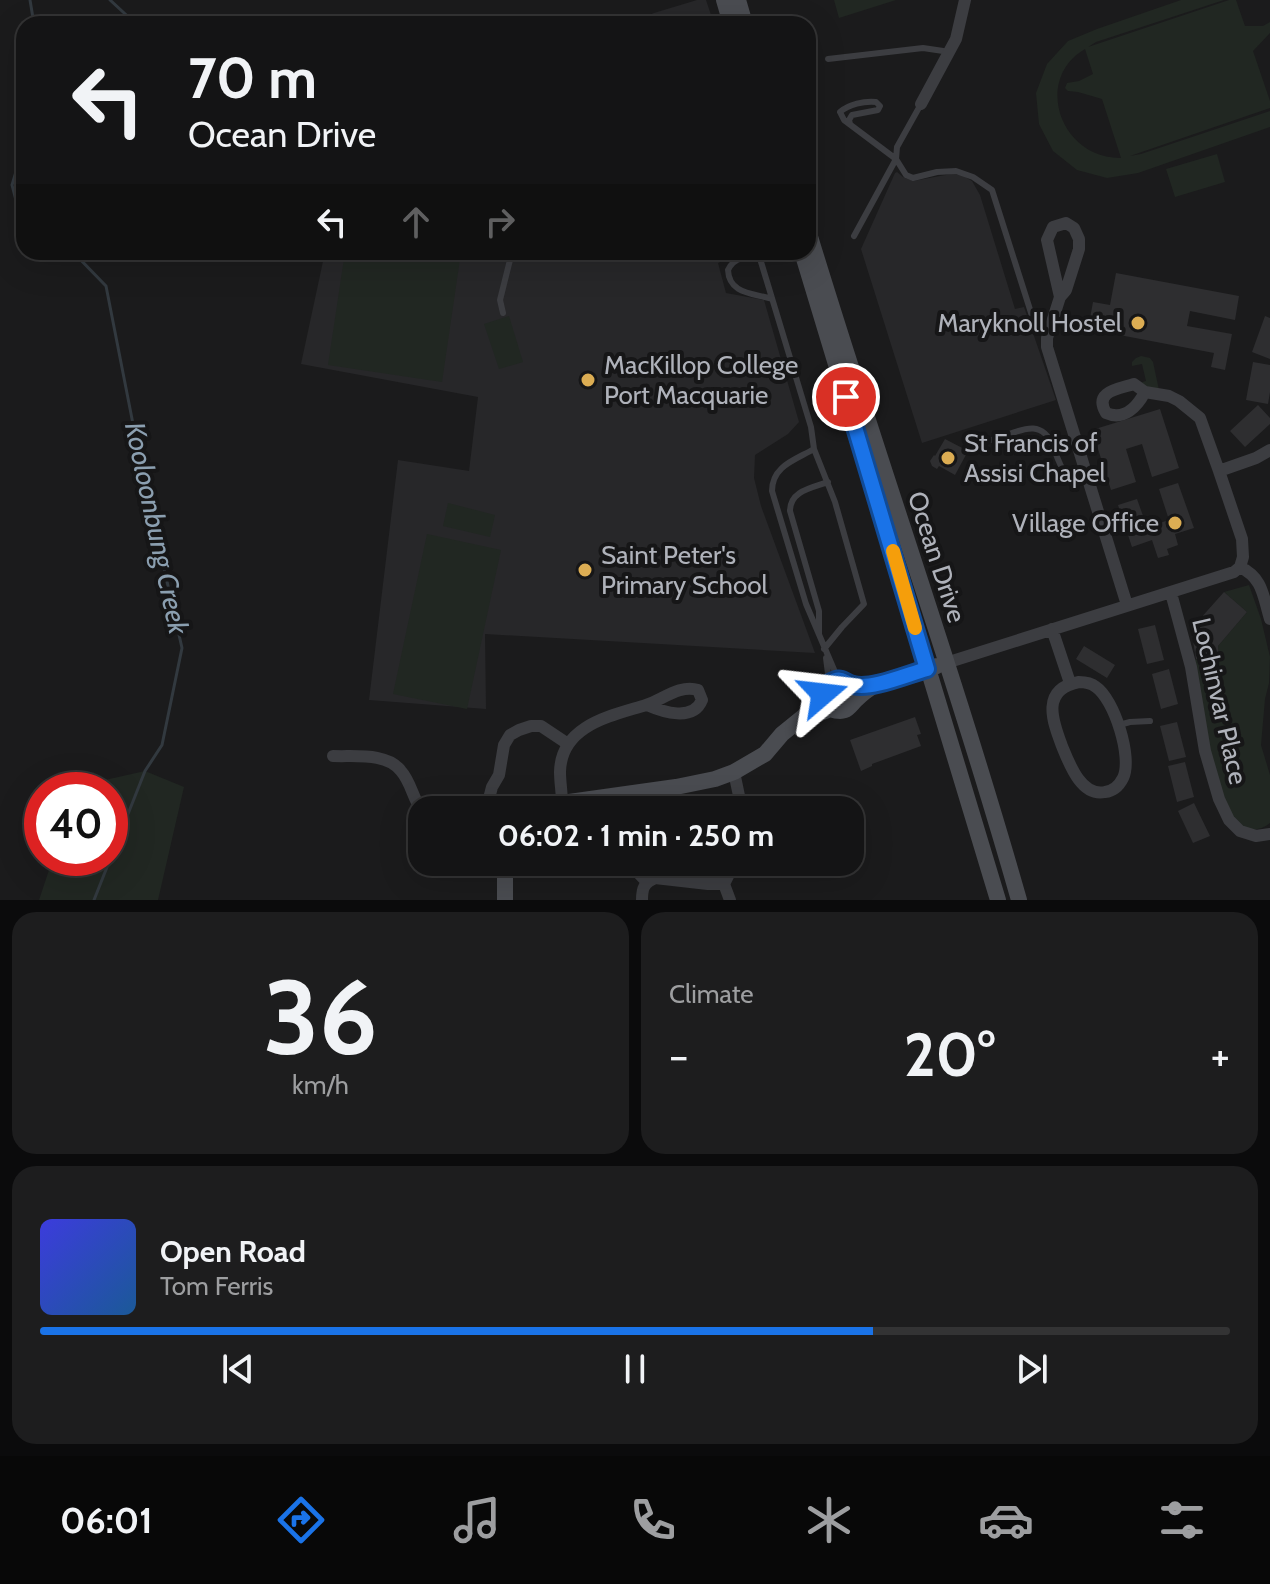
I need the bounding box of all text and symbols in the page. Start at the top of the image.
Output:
text: 70 m [188,44,317,112]
icon: left [56,48,160,152]
text: Ocean Drive [188,112,376,156]
icon: left [310,200,354,244]
icon: ahead [394,200,438,244]
icon: right [478,200,522,244]
place label: Maryknoll Hostel [937,307,1122,339]
marker: Maryknoll Hostel [1129,314,1147,332]
place label: MacKillop College Port Macquarie [604,349,798,411]
pin [812,363,880,431]
marker: MacKillop College Port Macquarie [579,371,597,389]
icon: arrive [824,375,868,419]
water label: Kooloonbung Creek [118,419,196,638]
place label: St Francis of Assisi Chapel [964,427,1106,489]
marker: St Francis of Assisi Chapel [939,449,957,467]
street label: Ocean Drive [901,487,973,627]
place label: Village Office [1012,507,1159,539]
marker: Village Office [1166,514,1184,532]
place label: Saint Peter's Primary School [601,539,768,601]
marker: Saint Peter's Primary School [576,561,594,579]
street label: Lochinvar Place [1185,615,1255,787]
position arrow [781,652,865,736]
speed limit sign: 40 [24,772,128,876]
text: 06:02 · 1 min · 250 m [498,817,774,854]
text: 36 [263,954,378,1080]
text: Climate [669,978,754,1010]
text: 20° [904,1018,995,1091]
text: − [669,1029,688,1082]
text: + [1211,1029,1230,1082]
text: km/h [292,1069,349,1101]
text: Open Road [160,1233,306,1270]
text: Tom Ferris [160,1270,273,1302]
icon: previous [216,1347,260,1391]
icon: pause [613,1347,657,1391]
icon: next [1010,1347,1054,1391]
icon: directions [273,1492,329,1548]
icon: music [449,1492,505,1548]
icon: phone [625,1492,681,1548]
icon: climate [801,1492,857,1548]
icon: car [978,1492,1034,1548]
icon: filters [1154,1492,1210,1548]
text: 06:01 [60,1498,152,1542]

